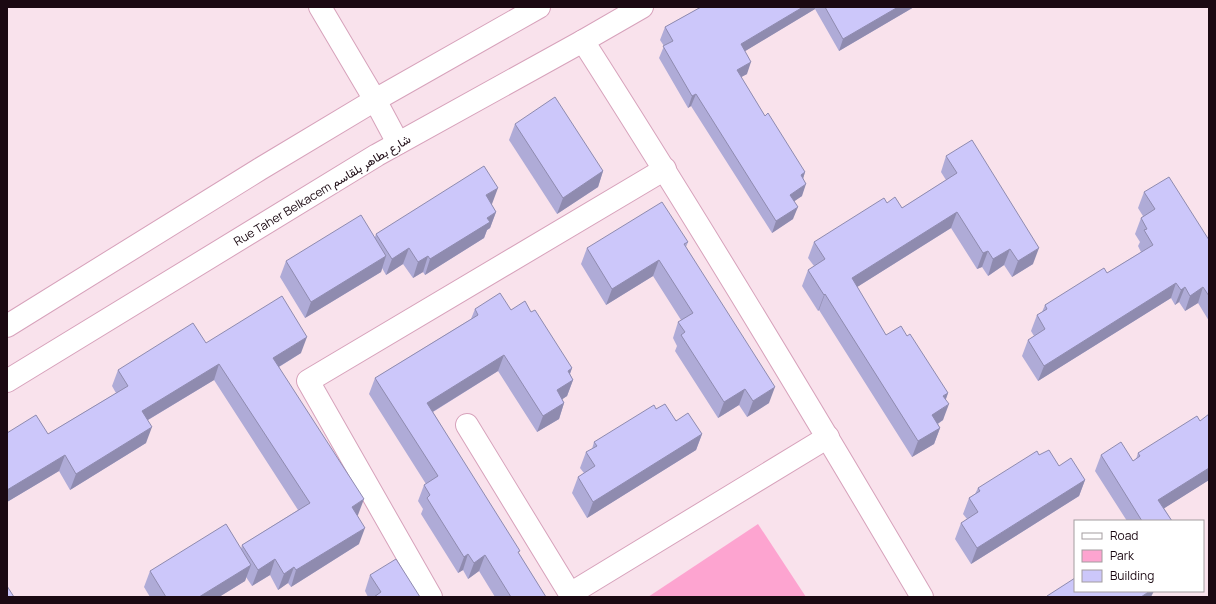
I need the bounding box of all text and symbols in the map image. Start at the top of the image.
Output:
street label: Rue Taher Belkacem شارع بطاهر بلقاسم [230,130,414,251]
legend [1074,520,1204,592]
text: Road [1110,527,1138,544]
text: Park [1110,547,1135,564]
text: Building [1110,567,1154,584]

